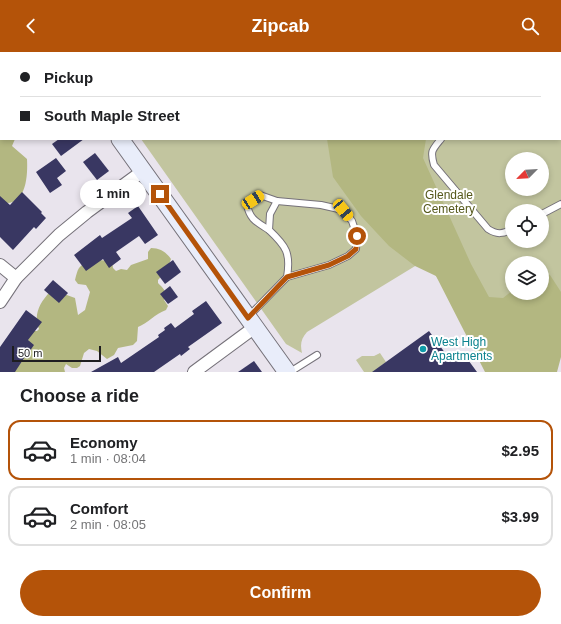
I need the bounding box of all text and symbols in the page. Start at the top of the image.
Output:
icon: back [20,15,42,37]
icon: search [519,15,541,37]
text: Zipcab [251,16,310,36]
text: Pickup [44,69,93,86]
text: South Maple Street [44,107,180,124]
north arrow [505,152,549,196]
map controls [505,152,549,300]
callout: 1 min [80,180,146,208]
route end [151,185,169,203]
text: 1 min [96,186,130,201]
car [240,188,266,212]
park label: Glendale Cemetery [423,188,475,216]
car [331,197,355,223]
button: locate [505,204,549,248]
route start [348,227,366,245]
button: layers [505,256,549,300]
place label: West High Apartments [431,335,492,363]
scale bar [12,344,101,363]
marker: West High Apartments [418,344,428,354]
text: 50 m [18,347,42,359]
text: Choose a ride [20,386,139,406]
icon: car [22,432,58,468]
text: Economy [70,434,138,451]
text: $2.95 [501,442,539,459]
text: 1 min · 08:04 [70,451,146,466]
icon: car [22,498,58,534]
text: Comfort [70,500,128,517]
text: $3.99 [501,508,539,525]
text: 2 min · 08:05 [70,517,146,532]
button: Confirm [20,570,541,616]

